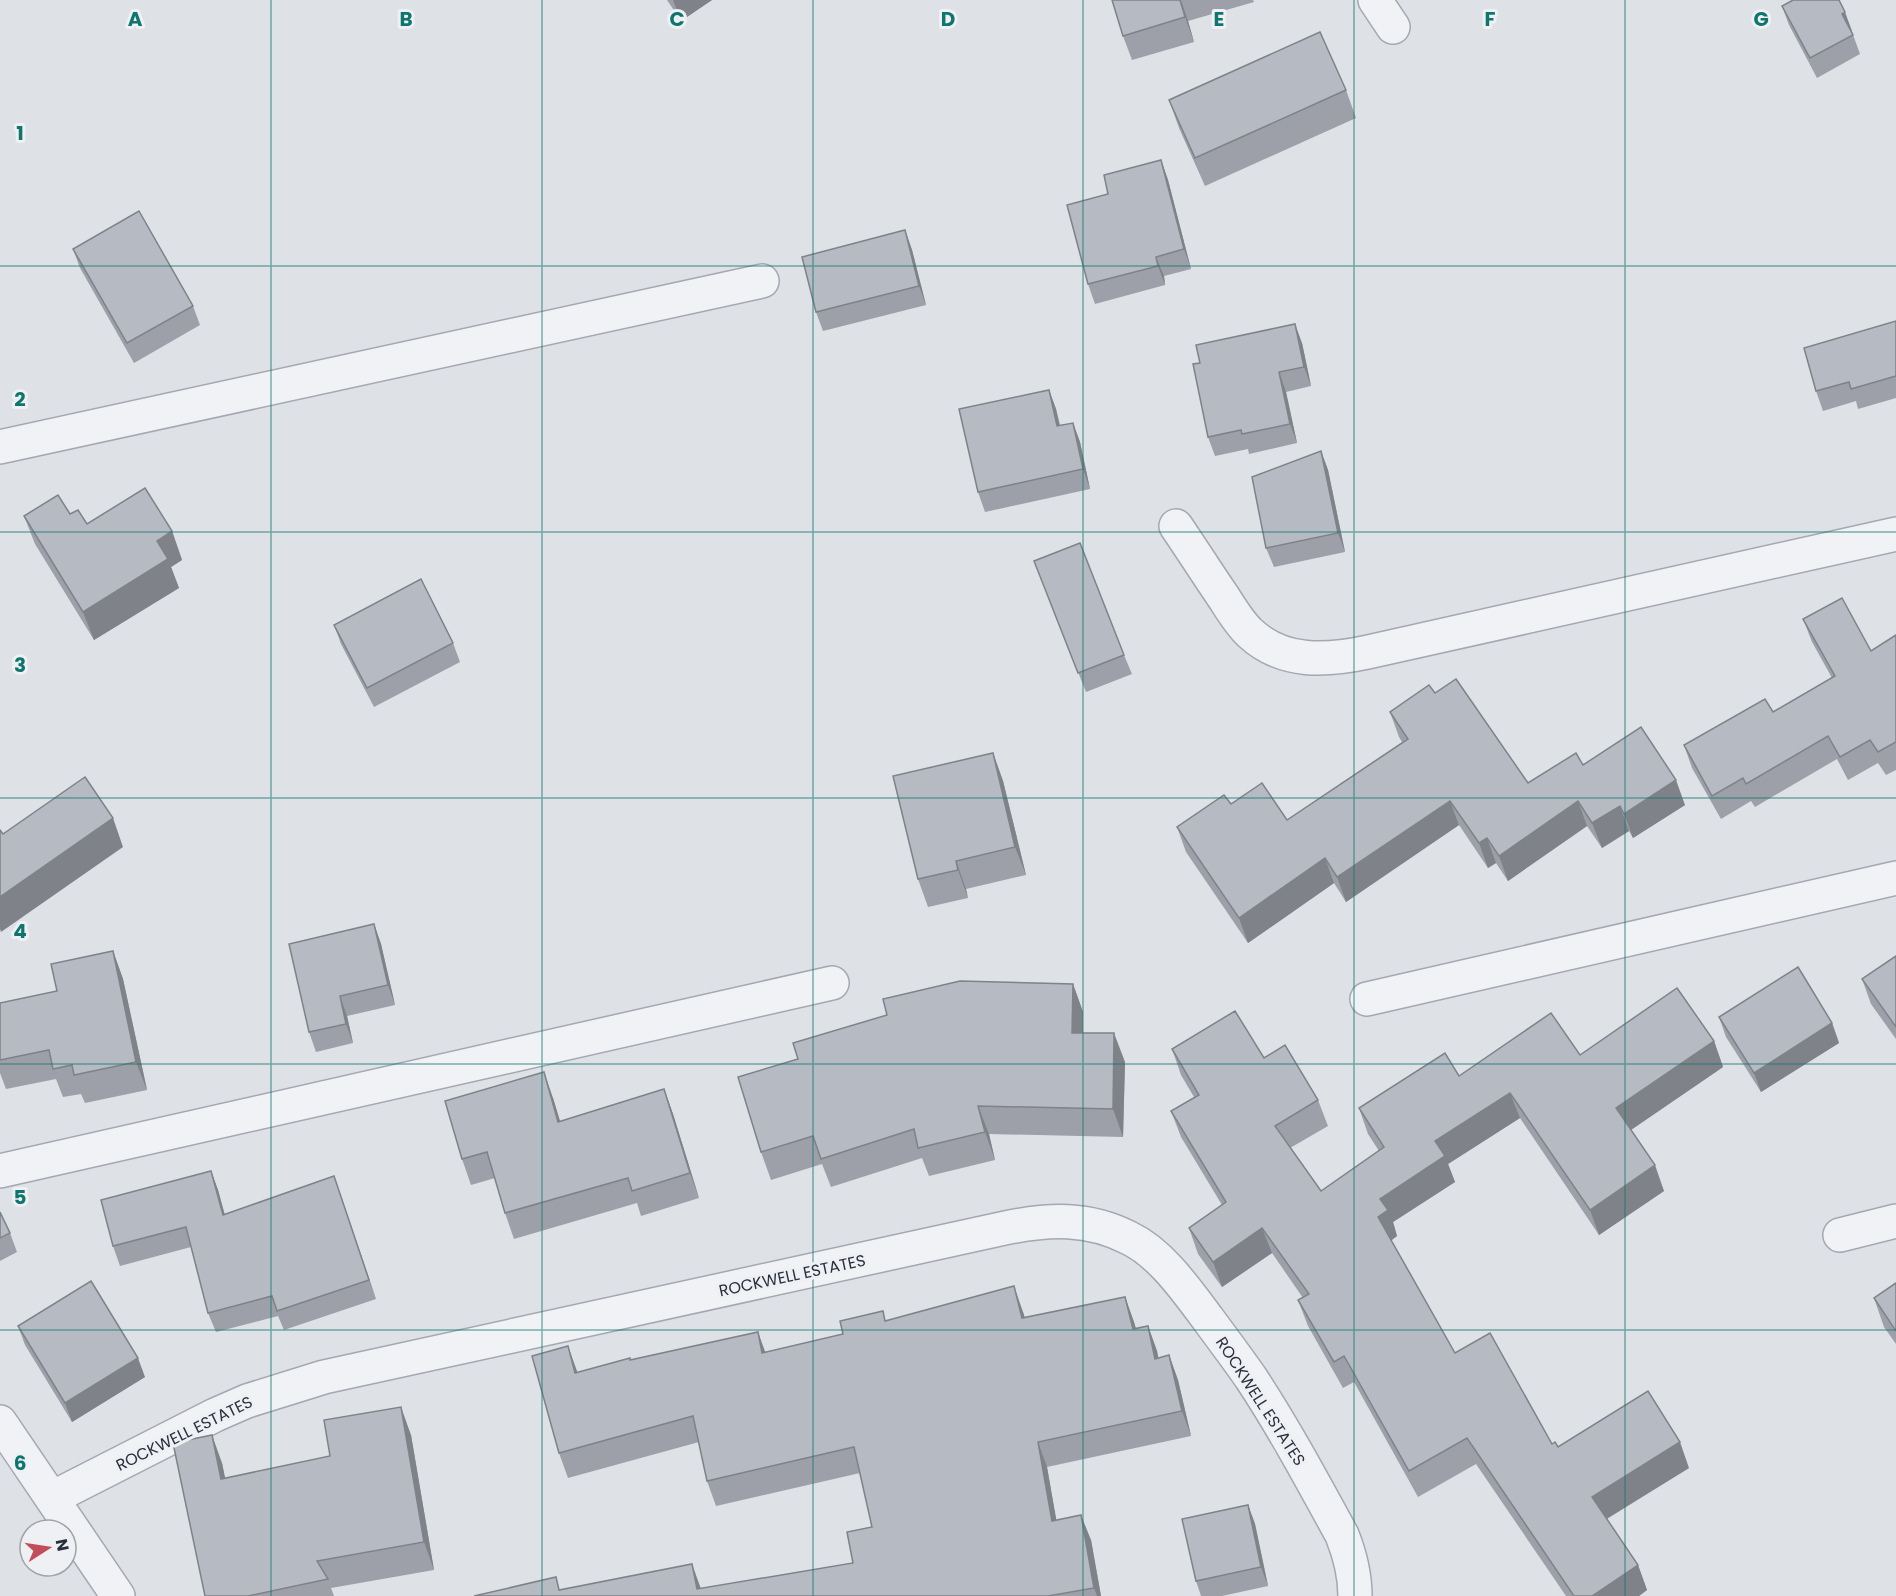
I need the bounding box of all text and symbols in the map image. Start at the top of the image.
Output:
text: A [128,5,143,33]
text: B [399,5,413,33]
text: C [669,5,685,33]
text: D [941,5,955,33]
text: E [1214,5,1224,33]
text: F [1485,5,1496,33]
text: G [1753,5,1769,33]
text: 1 [16,119,24,147]
text: 2 [14,385,26,413]
text: 3 [14,651,26,679]
text: 4 [13,917,27,945]
text: 5 [14,1183,27,1211]
street label: ROCKWELL ESTATES [717,1249,868,1302]
street label: ROCKWELL ESTATES [1210,1332,1311,1470]
street label: ROCKWELL ESTATES [112,1390,256,1477]
text: 6 [14,1449,26,1477]
north arrow [18,1518,78,1578]
text: N [50,1537,75,1553]

